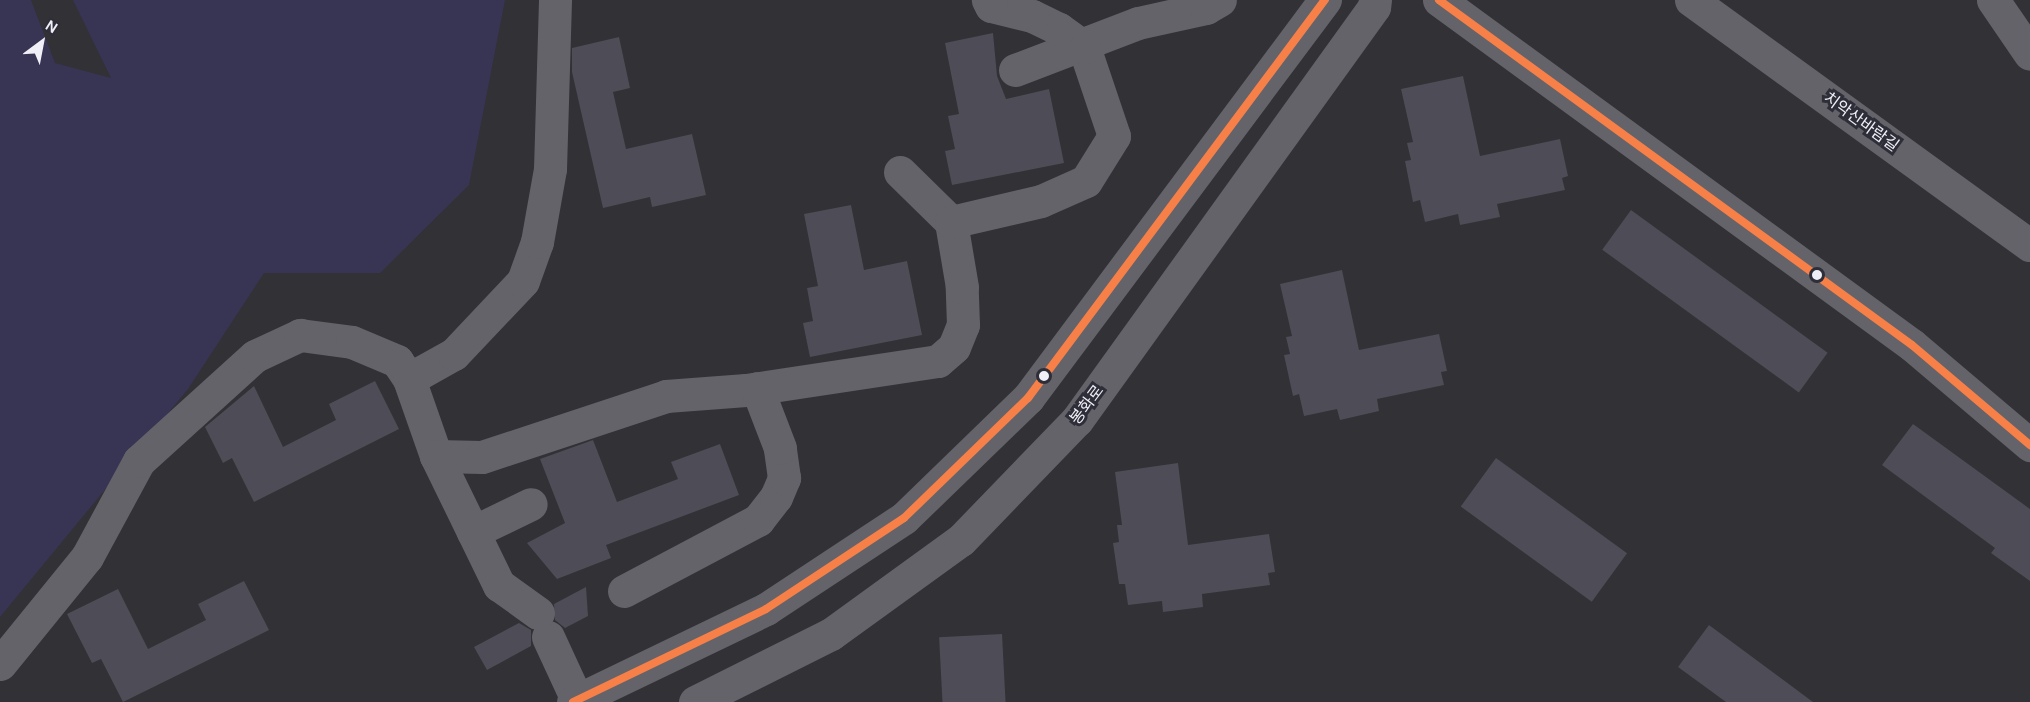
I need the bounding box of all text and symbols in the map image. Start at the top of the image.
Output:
north arrow [12,12,72,72]
text: N [42,15,62,37]
street label: 치악산바람길 [1820,88,1902,156]
unlabelled marker [1811,269,1823,281]
unlabelled marker [1038,370,1050,382]
street label: 봉화로 [1066,382,1108,428]

